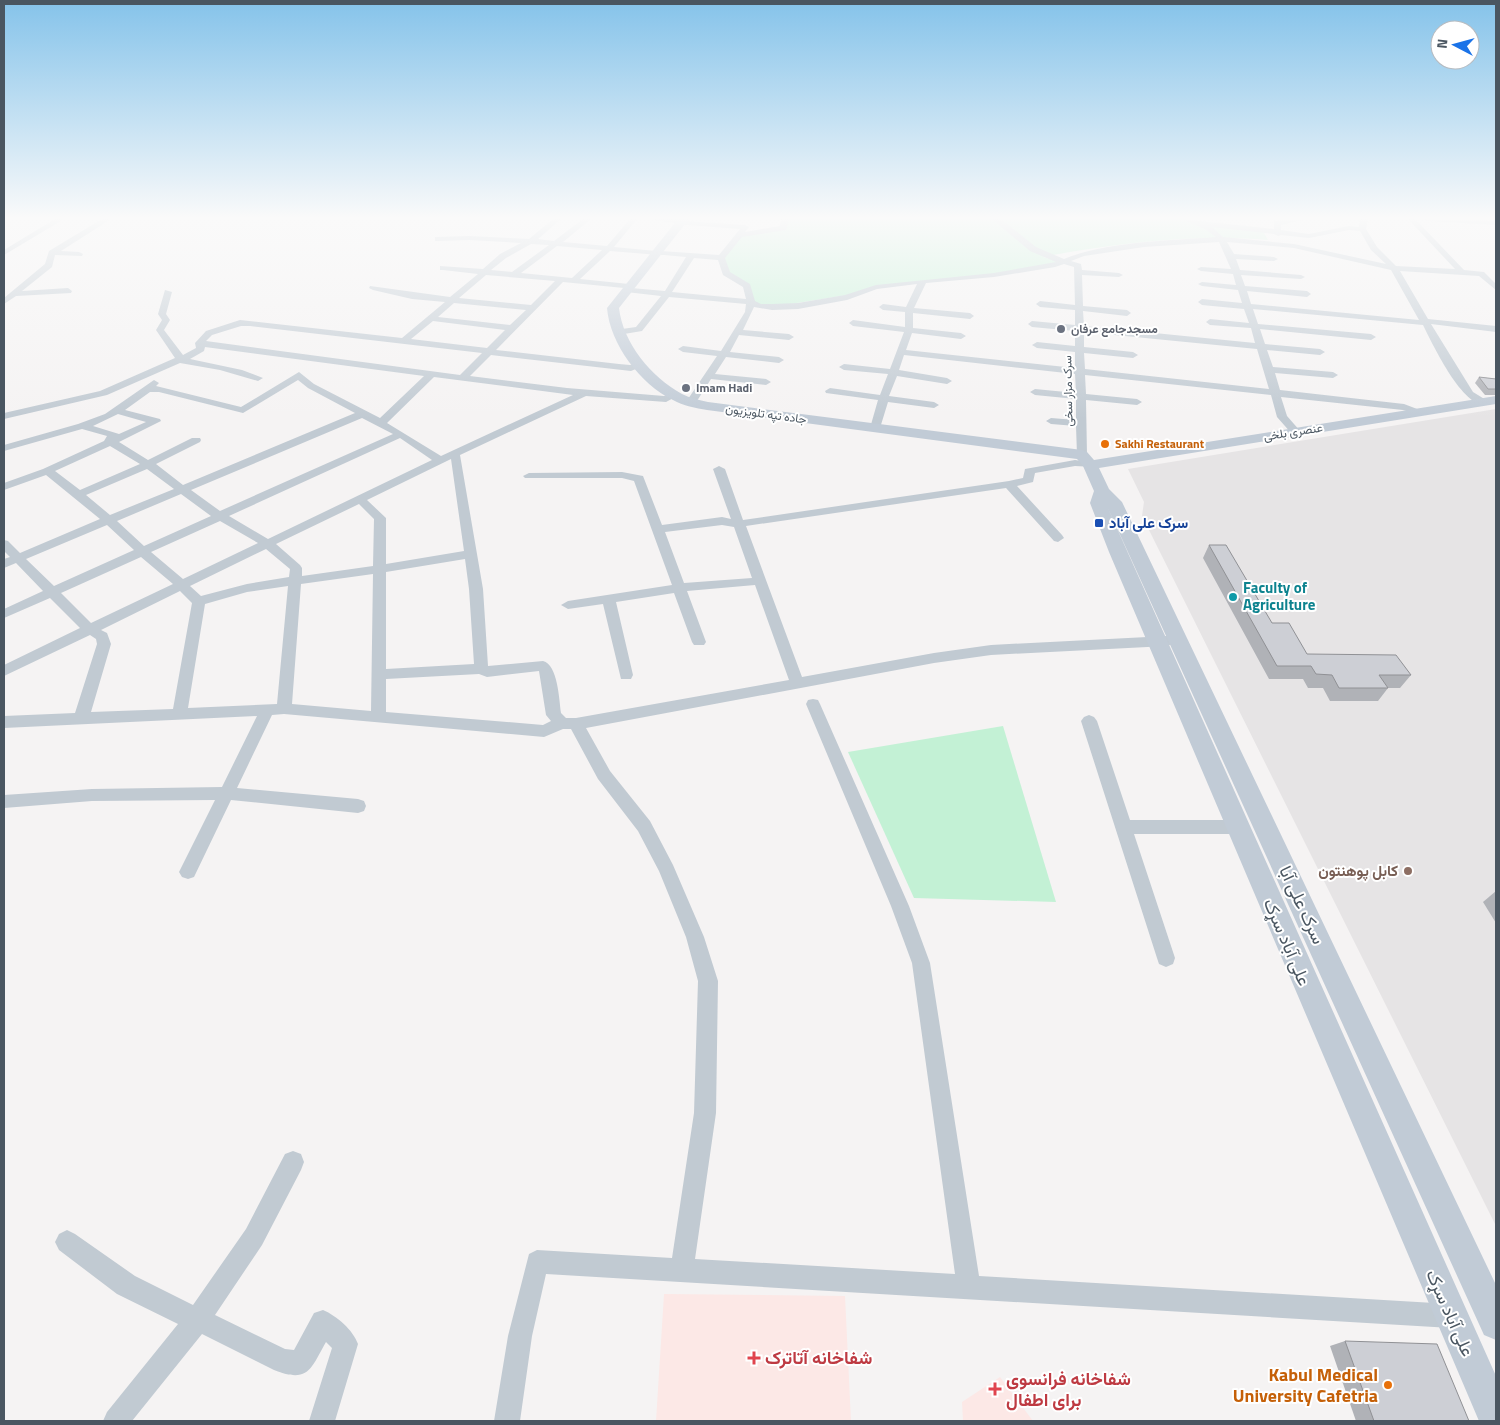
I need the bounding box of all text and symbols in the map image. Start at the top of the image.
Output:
north arrow [1430,20,1480,70]
text: N [1431,38,1453,50]
place label: مسجدجامع عرفان [1071,319,1158,338]
marker: مسجدجامع عرفان [1055,323,1067,335]
street label: سرک مزار سخی [1057,355,1078,427]
place label: Imam Hadi [696,378,752,397]
marker: Imam Hadi [680,382,692,394]
street label: جاده تپه تلویزیون [724,398,808,429]
street label: عنصری بلخی [1262,417,1324,446]
place label: Sakhi Restaurant [1115,434,1205,453]
marker: Sakhi Restaurant [1099,438,1111,450]
place label: سرک علی آباد [1109,511,1188,534]
marker: سرک علی آباد [1093,517,1105,529]
place label: Faculty of Agriculture [1243,576,1316,616]
marker: Faculty of Agriculture [1227,591,1239,603]
place label: کابل پوهنتون [1318,859,1398,882]
street label: سرک علی آبا [1272,861,1332,949]
marker: کابل پوهنتون [1402,865,1414,877]
street label: علی آباد سړک [1257,894,1318,990]
street label: علی آباد سړک [1419,1265,1482,1361]
place label: شفاخانه آتاترک [765,1344,872,1371]
marker: شفاخانه آتاترک [747,1351,761,1365]
place label: Kabul Medical University Cafetria [1233,1361,1378,1409]
place label: شفاخانه فرانسوی برای اطفال [1006,1365,1131,1413]
marker: Kabul Medical University Cafetria [1382,1379,1394,1391]
marker: شفاخانه فرانسوی برای اطفال [988,1382,1002,1396]

